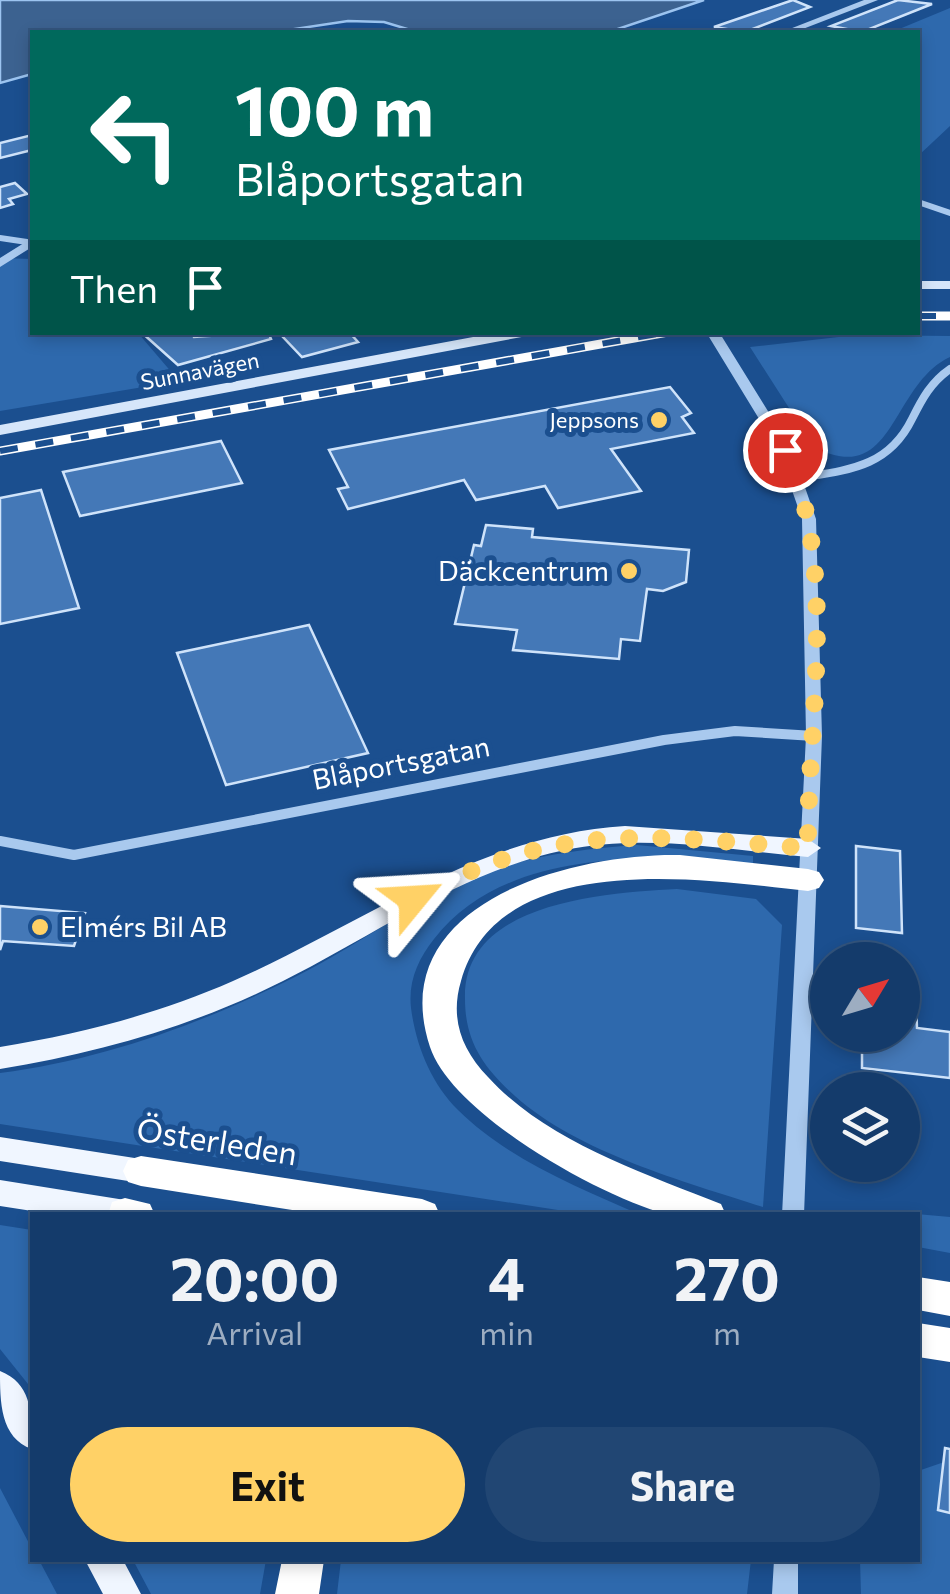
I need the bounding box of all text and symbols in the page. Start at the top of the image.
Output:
text: 100 m [235,65,434,150]
icon: left [70,70,200,200]
text: Blåportsgatan [235,150,525,205]
icon: arrive [178,260,233,315]
text: Then [70,264,158,311]
street label: Sunnavägen [138,346,261,395]
place label: Jeppsons [549,406,639,433]
pin [743,408,828,493]
marker: Jeppsons [648,409,670,431]
icon: arrive [758,423,813,478]
place label: Däckcentrum [438,553,609,587]
marker: Däckcentrum [618,560,640,582]
street label: Blåportsgatan [309,728,492,796]
position arrow [361,847,465,951]
place label: Elmérs Bil AB [60,909,227,943]
marker: Elmérs Bil AB [29,916,51,938]
north arrow [810,942,920,1052]
map controls [810,942,920,1182]
button: layers [810,1072,920,1182]
street label: Österleden [134,1108,300,1172]
text: 20:00 [170,1240,339,1313]
text: 4 [488,1240,525,1313]
text: 270 [674,1240,780,1313]
text: Arrival [206,1312,303,1352]
text: min [479,1312,534,1352]
text: m [713,1312,741,1352]
button: Exit [70,1427,465,1542]
button: Share [485,1427,880,1542]

